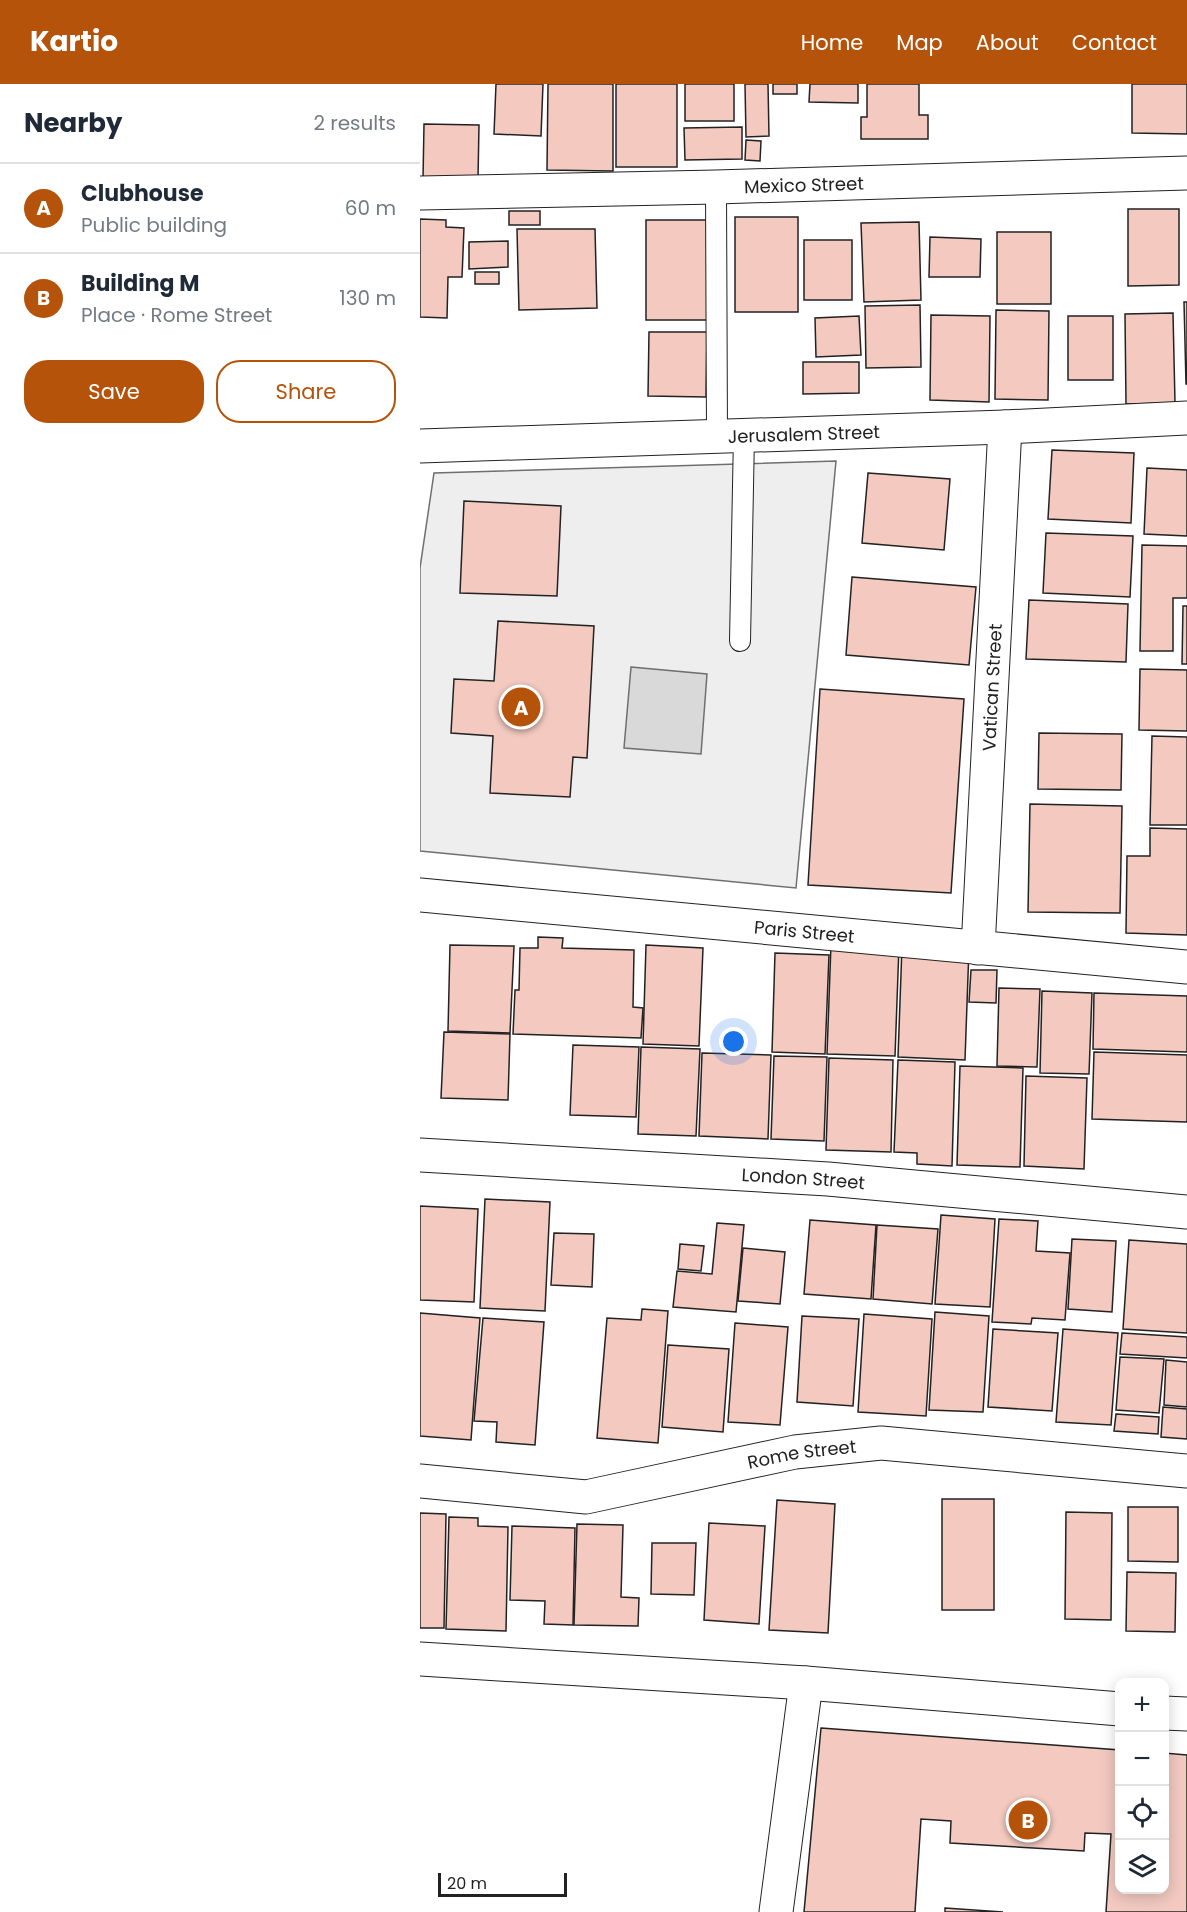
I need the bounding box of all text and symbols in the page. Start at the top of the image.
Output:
text: Kartio [30,22,118,61]
text: Home [801,28,863,57]
text: Map [896,28,943,57]
text: About [976,28,1039,57]
text: Contact [1072,28,1157,57]
text: Nearby [24,105,122,141]
text: 2 results [313,109,396,137]
street label: Mexico Street [744,170,864,199]
text: Clubhouse [81,178,204,209]
text: A [36,194,51,222]
text: 60 m [345,194,396,222]
text: Public building [81,211,227,239]
text: Building M [81,268,199,299]
text: B [37,284,50,312]
text: 130 m [339,284,396,312]
text: Place · Rome Street [81,301,272,329]
button: Save [24,360,204,423]
button: Share [216,360,396,423]
street label: Jerusalem Street [727,419,880,448]
street label: Vatican Street [976,623,1007,752]
pin: A [502,684,540,730]
street label: Paris Street [753,914,856,948]
your location [719,1027,748,1056]
street label: London Street [741,1161,866,1195]
street label: Rome Street [745,1433,857,1474]
map controls [1115,1678,1169,1894]
button: + [1115,1678,1169,1732]
button: − [1115,1732,1169,1786]
button: locate [1115,1786,1169,1840]
pin: B [1008,1798,1048,1842]
button: layers [1115,1840,1169,1894]
scale bar [438,1870,567,1898]
text: 20 m [447,1872,487,1895]

